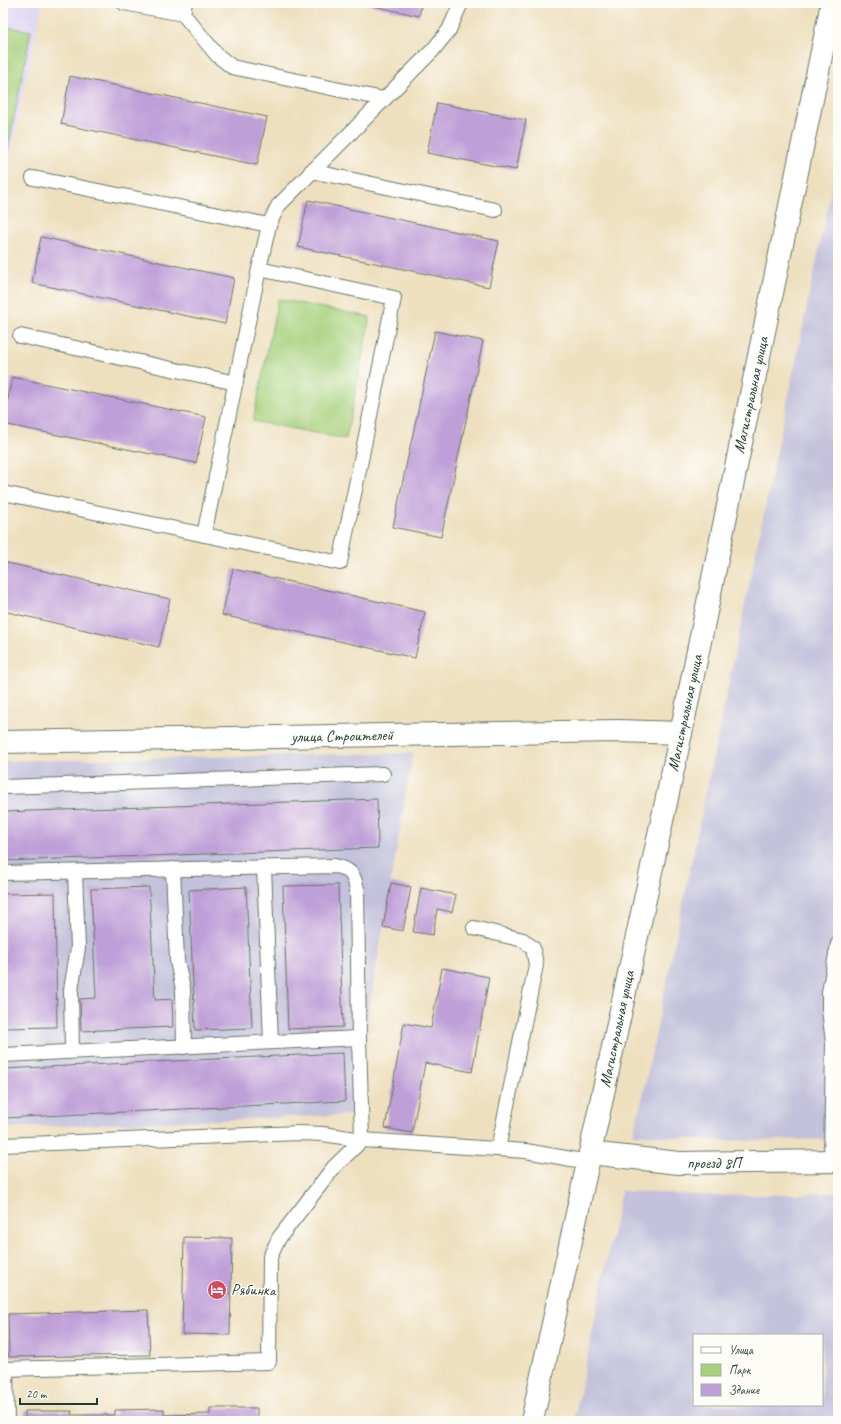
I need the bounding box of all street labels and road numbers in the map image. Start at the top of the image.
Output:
street label: Магистральная улица [729,333,773,455]
street label: Магистральная улица [663,651,707,773]
street label: улица Строителей [290,725,394,747]
street label: Магистральная улица [595,967,639,1089]
street label: проезд 8П [687,1153,744,1173]

